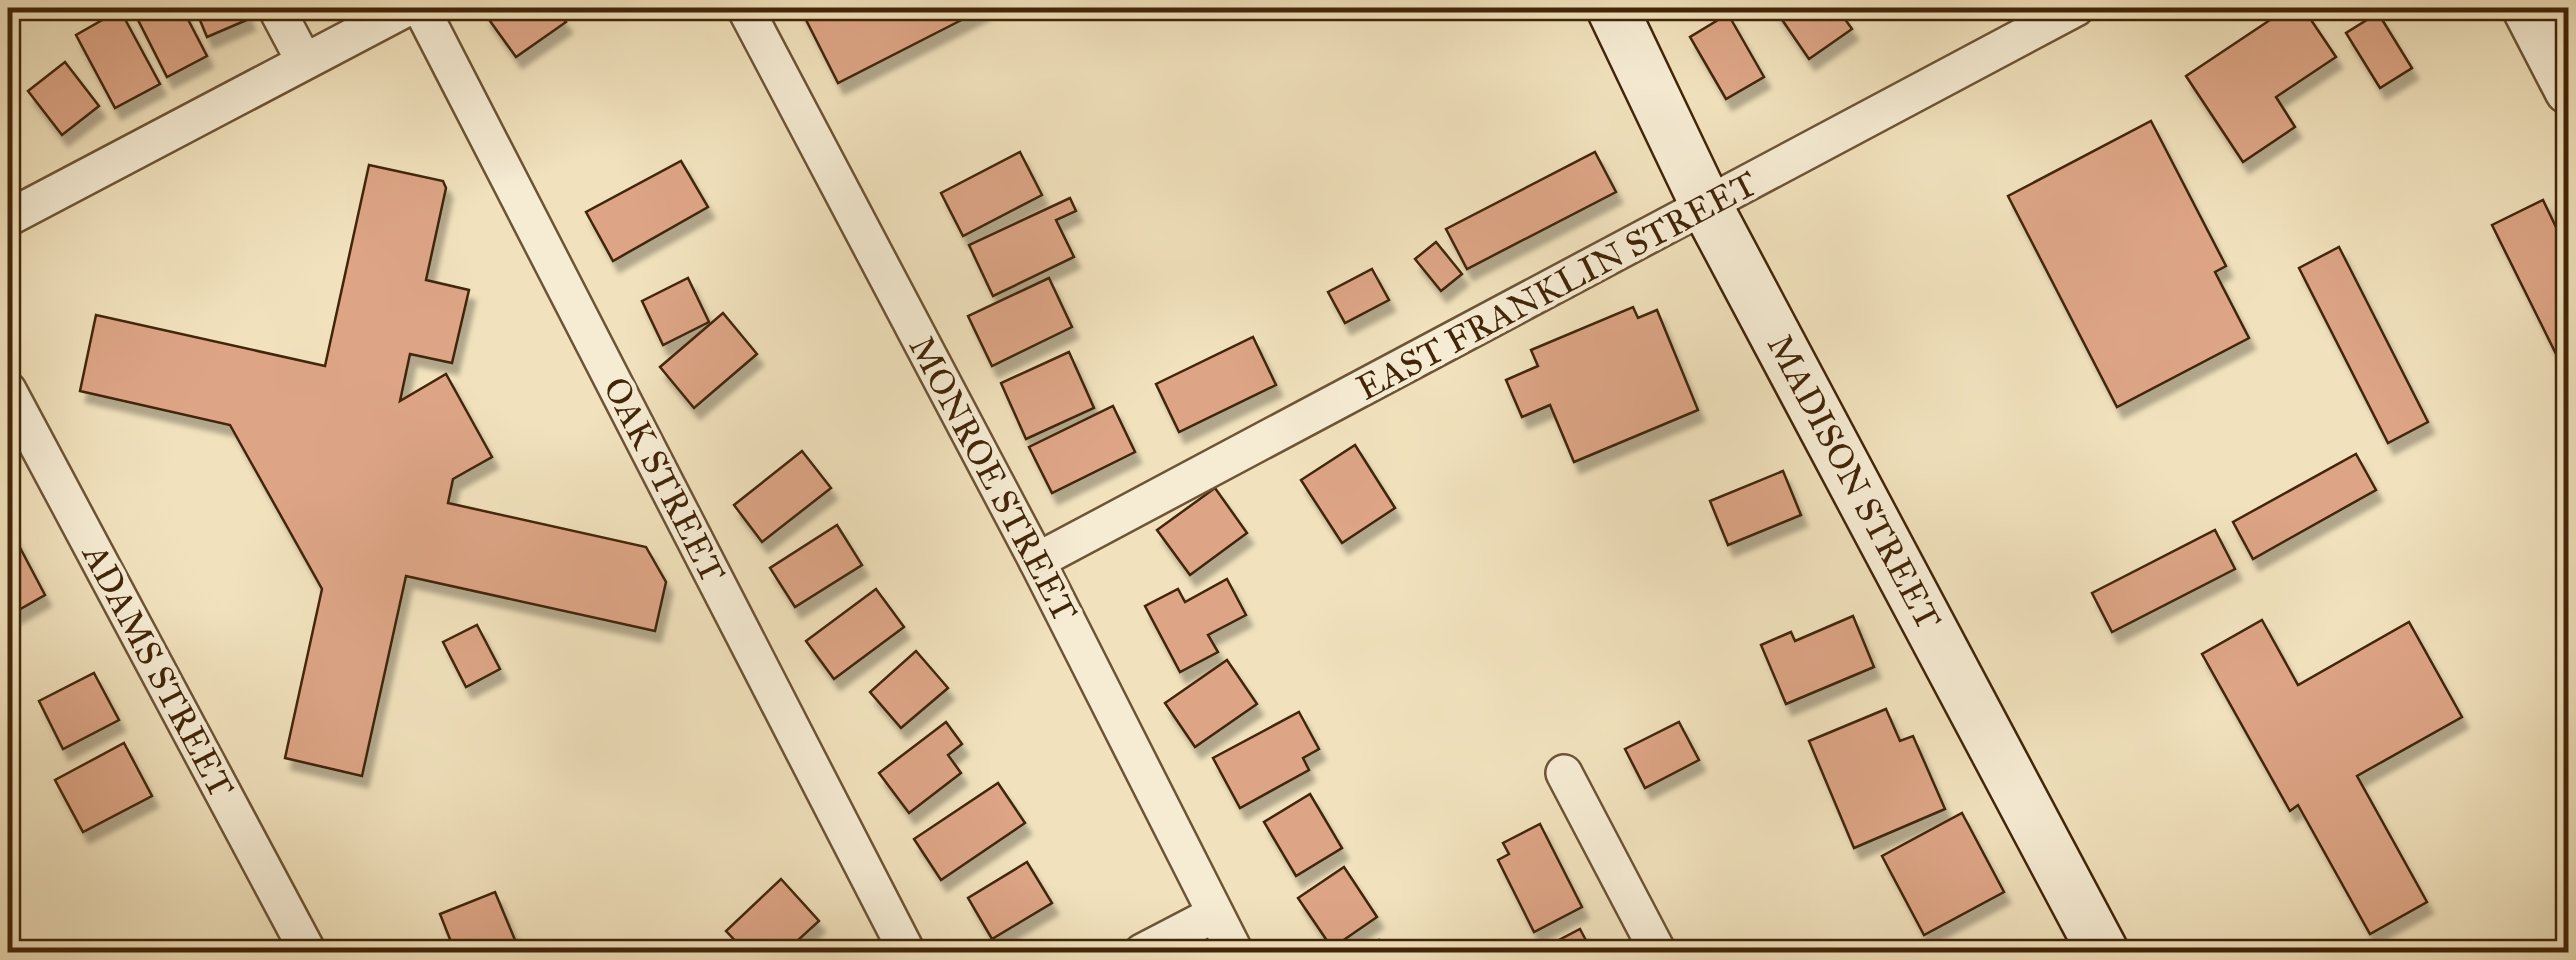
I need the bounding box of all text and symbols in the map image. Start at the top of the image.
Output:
street label: EAST FRANKLIN STREET [1350,162,1764,410]
street label: MADISON STREET [1758,327,1950,637]
street label: MONROE STREET [900,329,1086,629]
street label: OAK STREET [594,370,734,590]
street label: ADAMS STREET [72,535,243,805]

